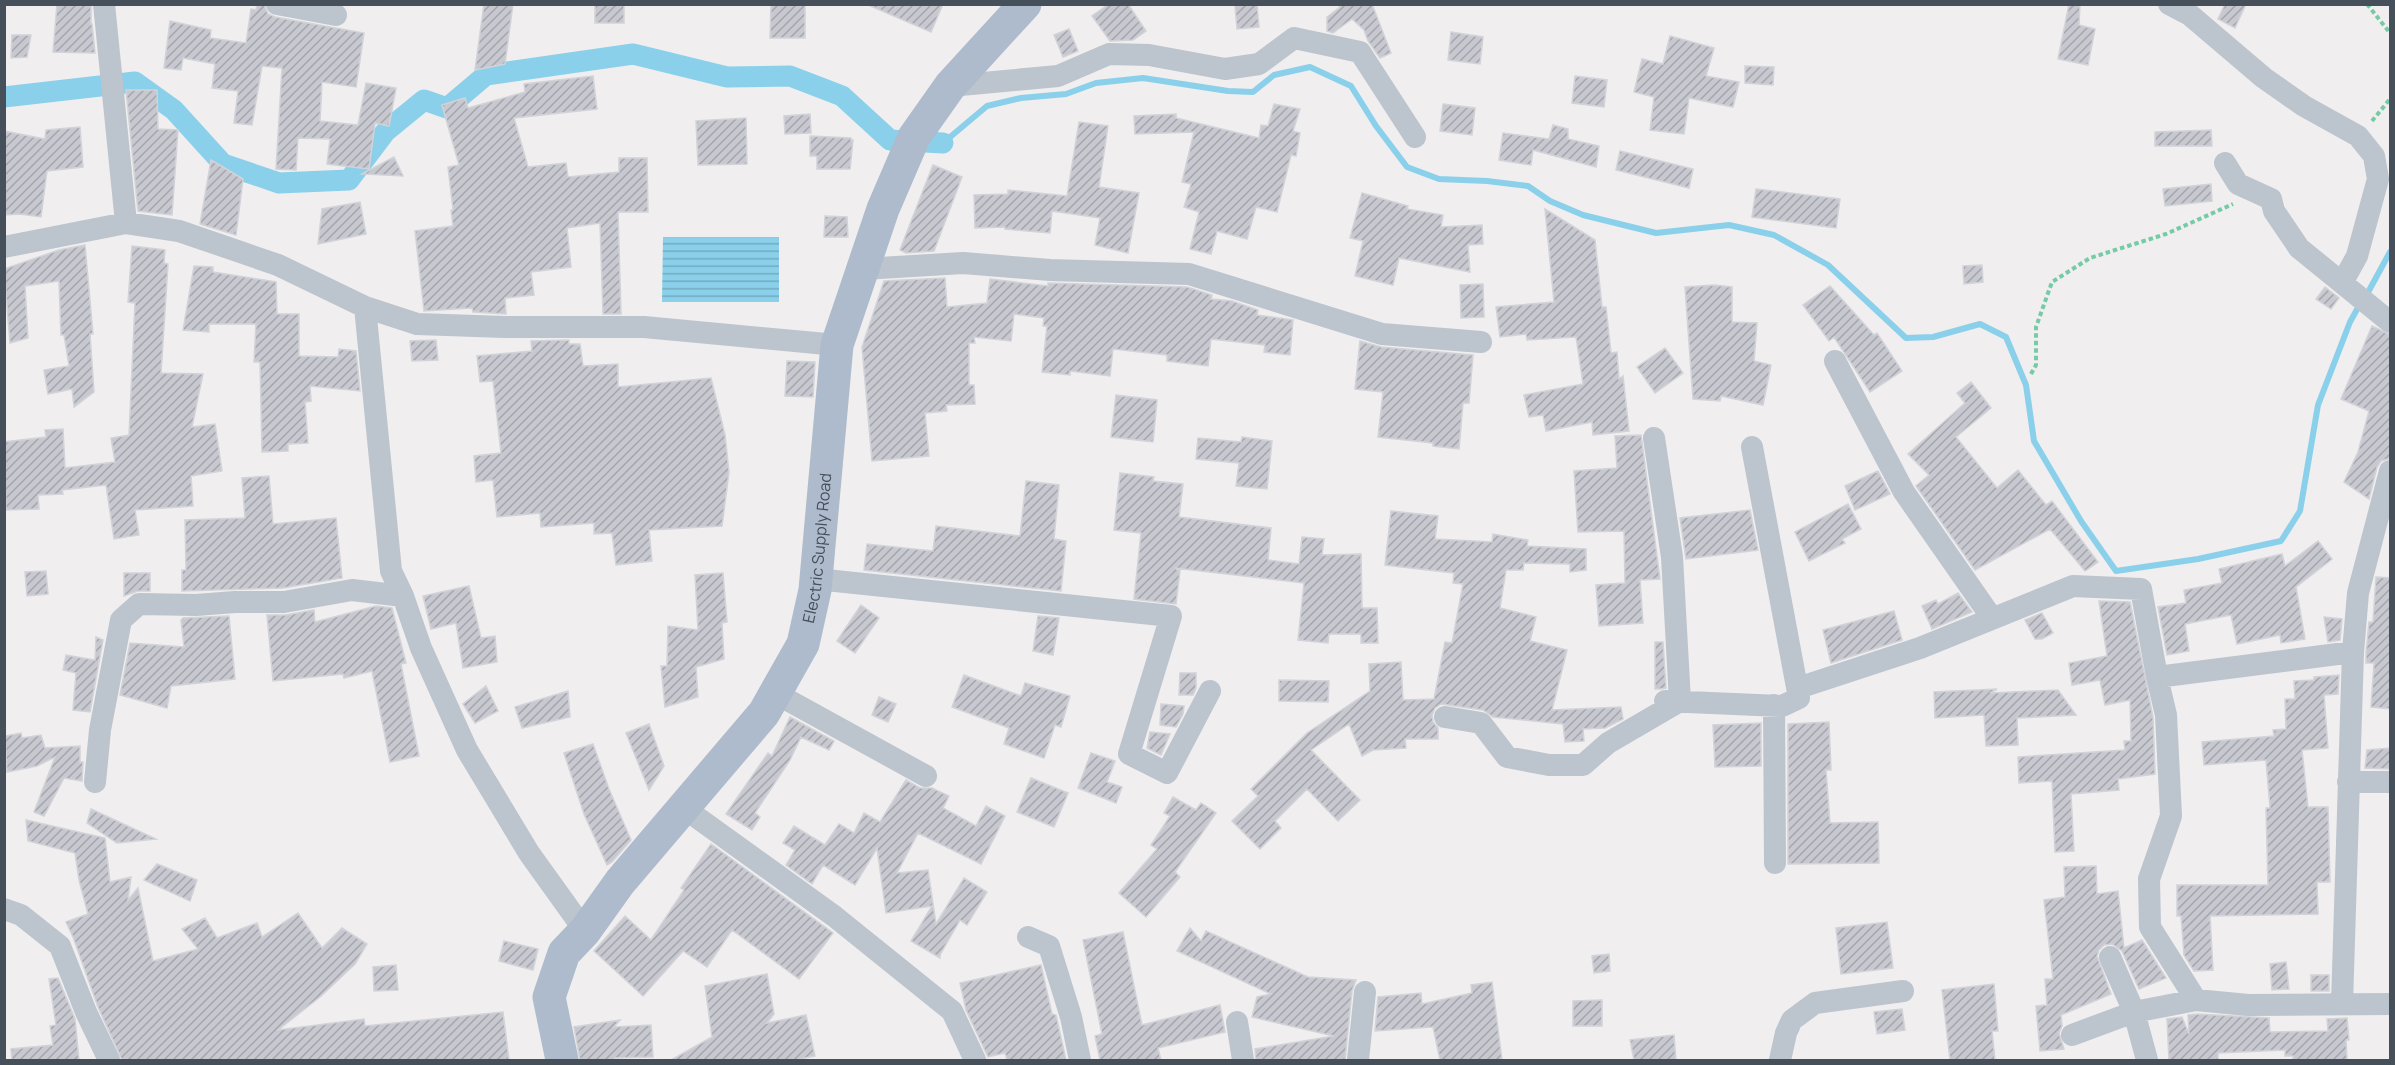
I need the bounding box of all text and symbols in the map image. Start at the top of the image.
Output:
street label: Electric Supply Road [797,472,836,625]

